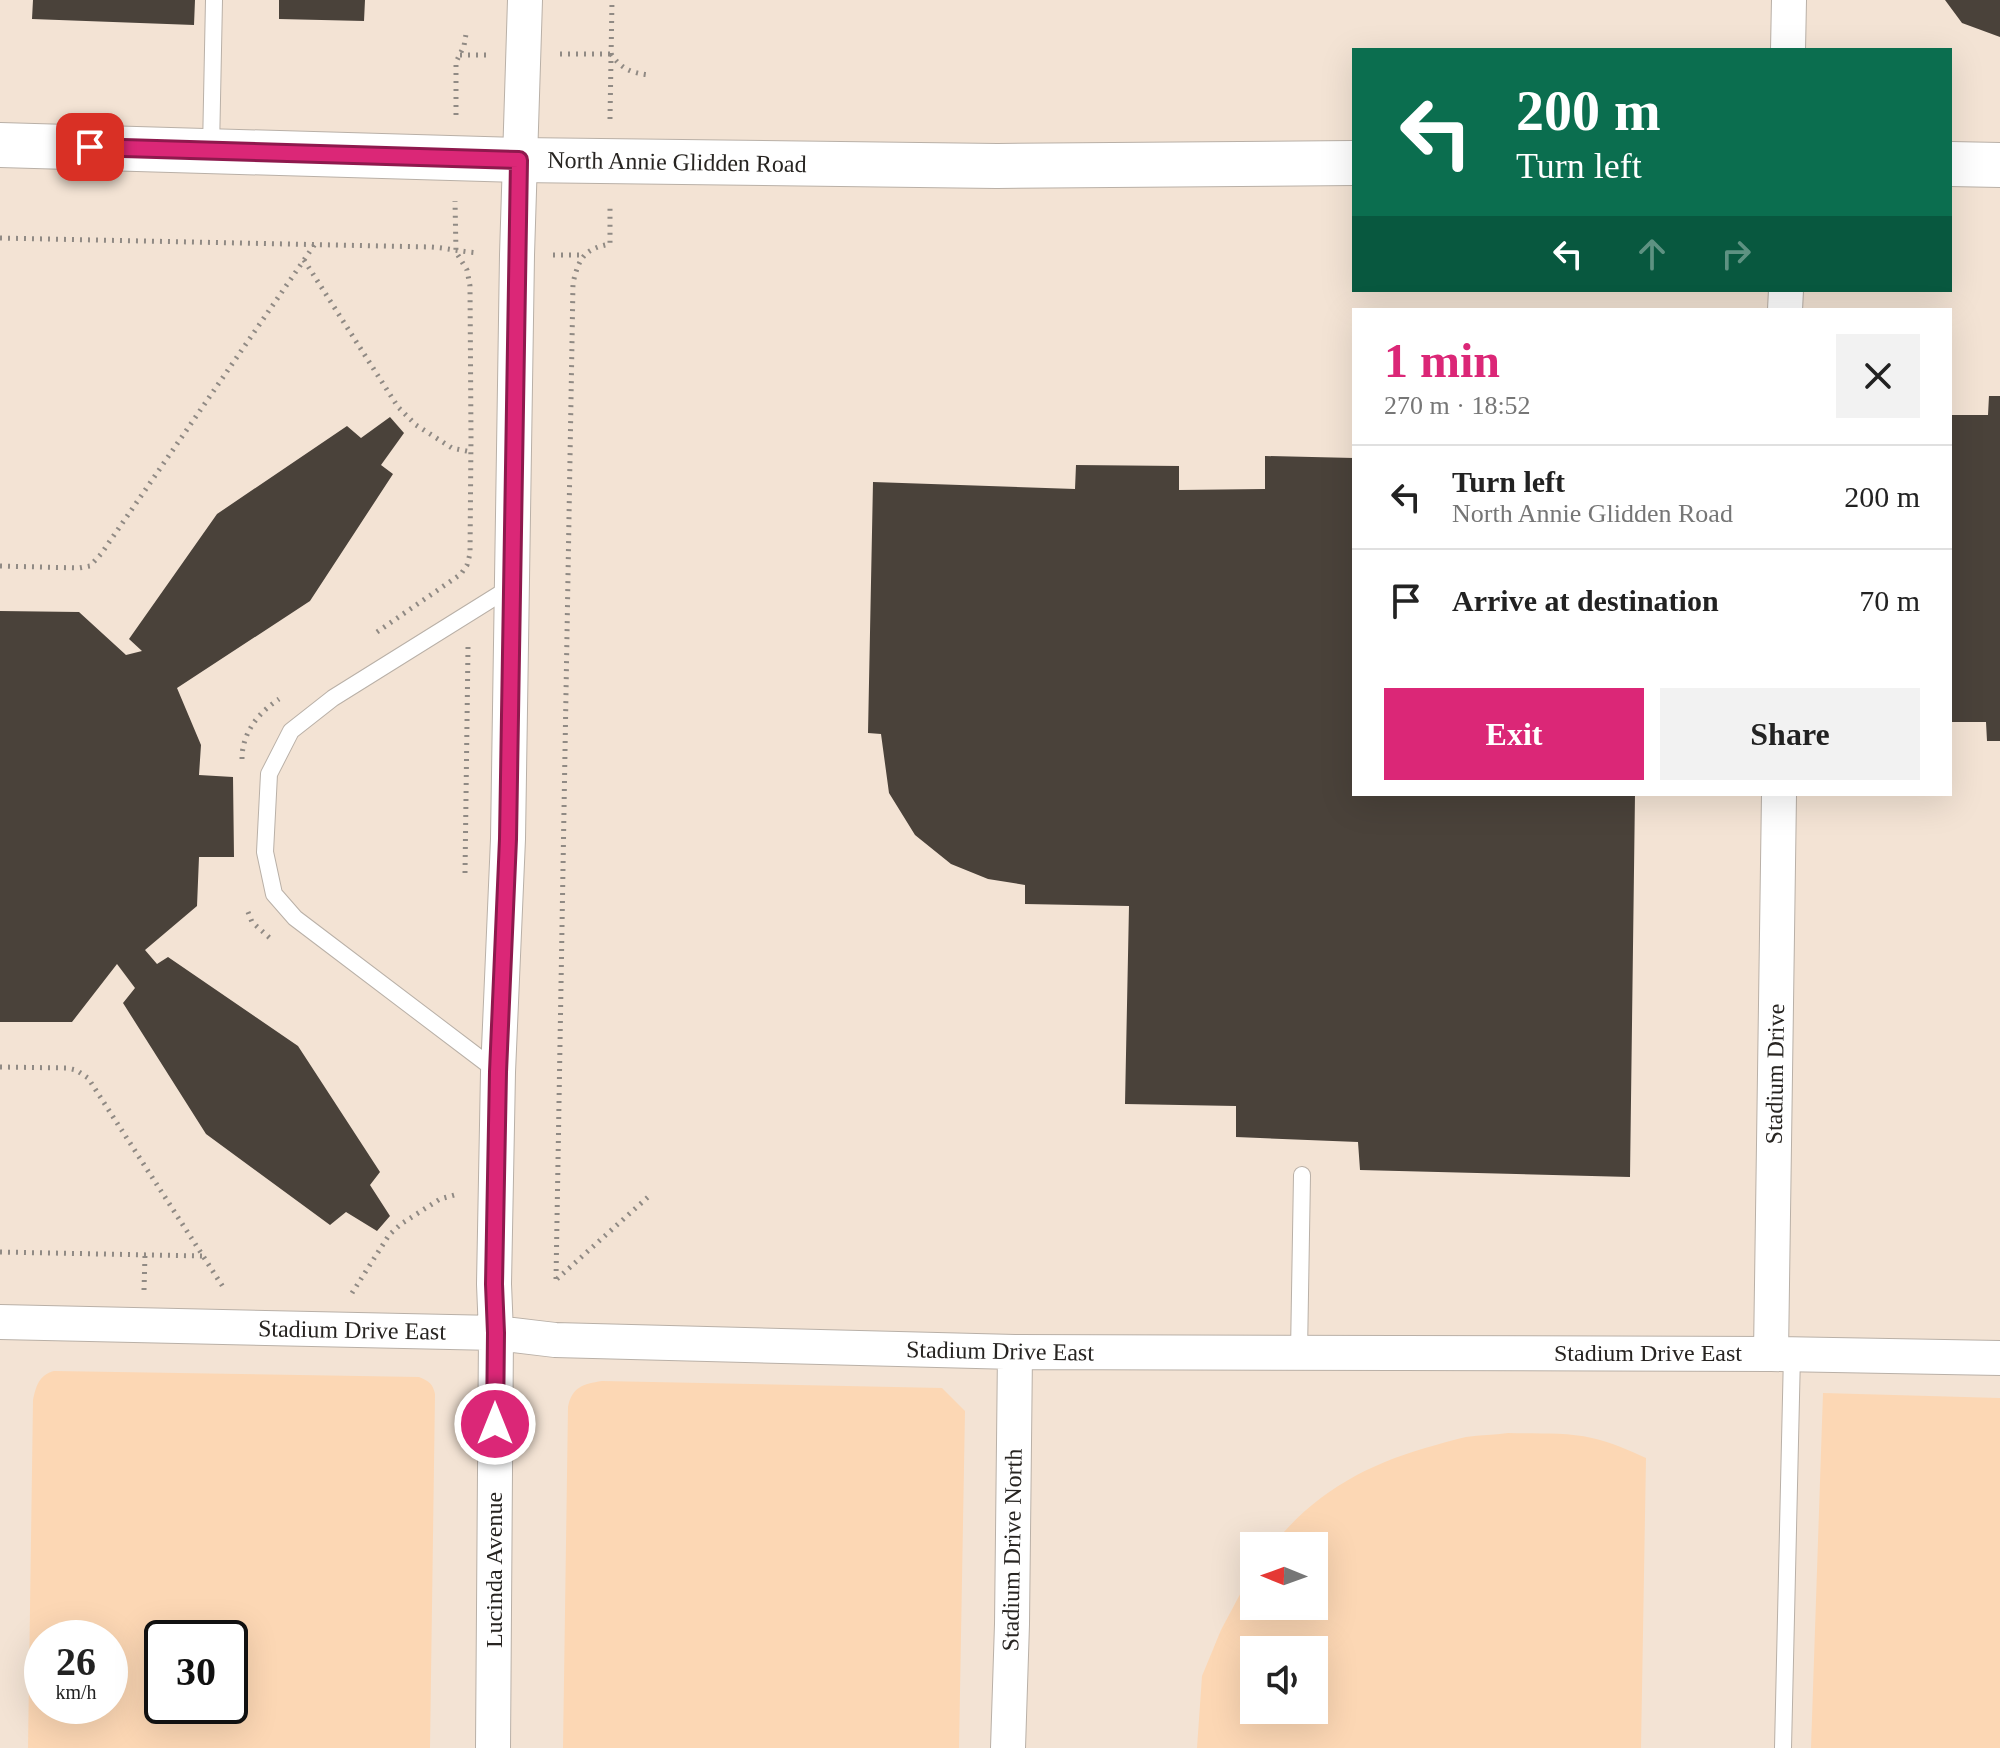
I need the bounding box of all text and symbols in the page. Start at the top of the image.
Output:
icon: left [1384,80,1488,184]
text: 200 m [1516,80,1661,142]
pin [56,113,124,181]
icon: arrive [68,125,112,169]
text: Turn left [1516,146,1642,186]
street label: North Annie Glidden Road [547,147,807,177]
icon: left [1546,232,1590,276]
icon: ahead [1630,232,1674,276]
icon: right [1714,232,1758,276]
text: 1 min [1384,334,1500,387]
button: close [1836,334,1920,418]
text: 270 m · 18:52 [1384,391,1531,420]
text: Turn left [1452,465,1565,498]
icon: left [1384,475,1428,519]
text: 200 m [1844,480,1920,513]
text: North Annie Glidden Road [1452,499,1733,528]
icon: arrive [1384,579,1428,623]
text: Arrive at destination [1452,584,1719,617]
text: 70 m [1859,584,1920,617]
button: Exit [1384,688,1644,780]
button: Share [1660,688,1920,780]
street label: Stadium Drive [1761,1003,1789,1145]
street label: Stadium Drive East [258,1315,447,1345]
street label: Stadium Drive East [906,1336,1095,1366]
street label: Stadium Drive East [1554,1340,1742,1366]
position arrow [453,1382,537,1466]
street label: Stadium Drive North [997,1448,1027,1652]
street label: Lucinda Avenue [481,1492,507,1648]
north arrow [1240,1532,1328,1620]
map controls [1240,1532,1328,1724]
speed limit sign: 30 [144,1620,248,1724]
button: sound [1240,1636,1328,1724]
text: 26 [56,1639,96,1684]
text: km/h [55,1681,97,1703]

